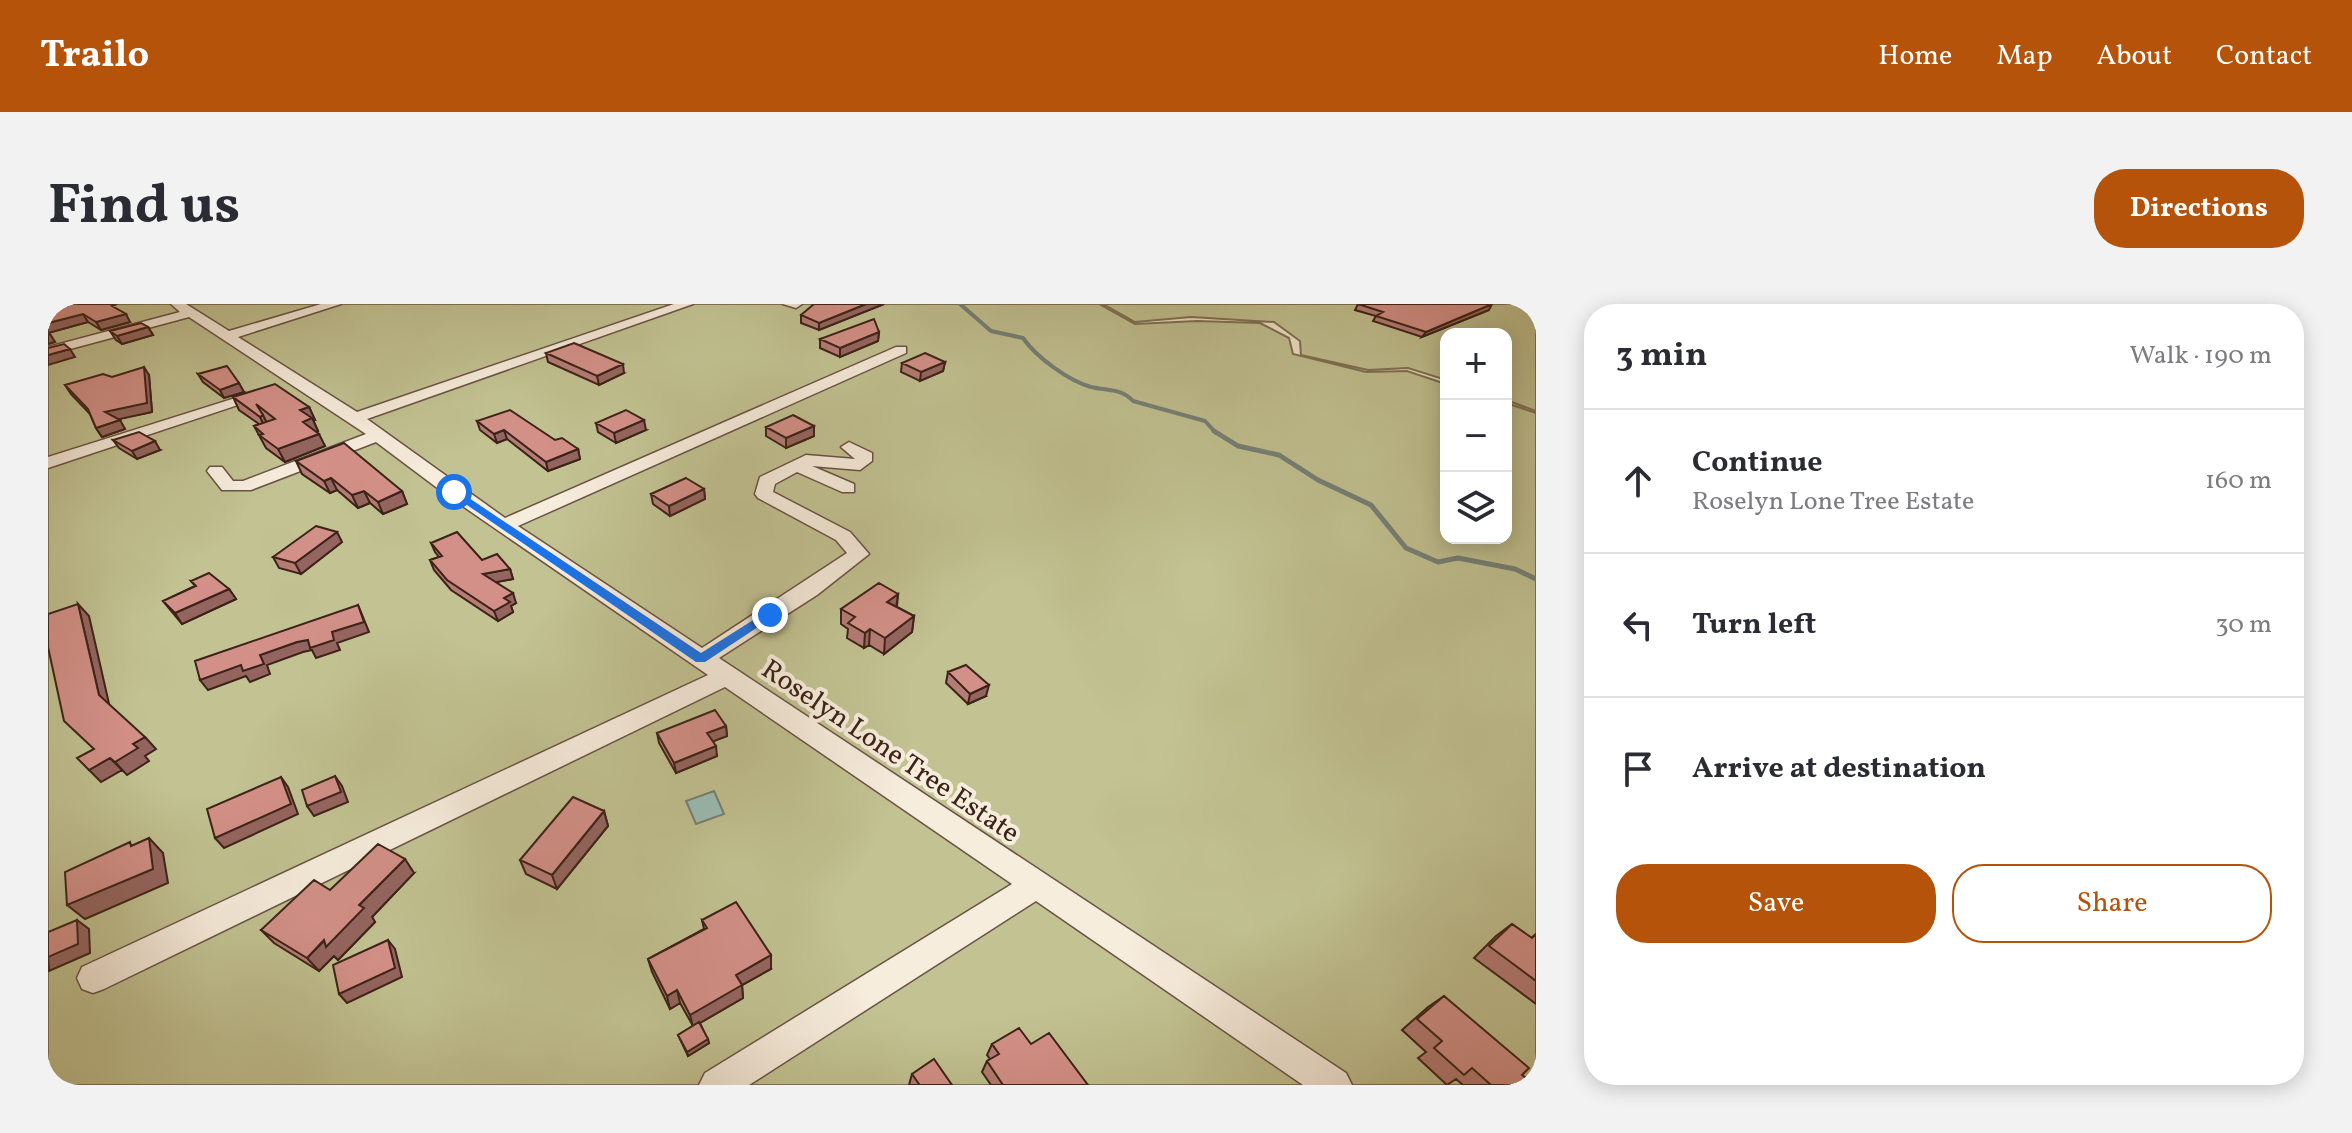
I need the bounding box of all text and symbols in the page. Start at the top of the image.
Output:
text: Trailo [40,30,149,83]
text: Home [1878,37,1952,76]
text: Map [1996,37,2052,76]
text: About [2096,37,2172,76]
text: Contact [2216,37,2312,76]
text: Find us [48,169,240,247]
button: Directions [2094,169,2304,248]
map controls [1440,328,1512,544]
button: + [1440,328,1512,400]
text: 3 min [1616,333,1707,380]
text: Walk · 190 m [2129,338,2272,374]
button: − [1440,400,1512,472]
text: Continue [1692,442,1823,484]
icon: ahead [1616,459,1660,503]
text: 160 m [2205,463,2272,499]
button: layers [1440,472,1512,544]
route start [436,474,472,510]
text: Roselyn Lone Tree Estate [1692,484,1974,520]
route end [752,597,788,633]
icon: left [1616,603,1660,647]
text: Turn left [1692,604,1816,646]
text: 30 m [2215,607,2272,643]
street label: Roselyn Lone Tree Estate [753,651,1027,853]
icon: arrive [1616,747,1660,791]
text: Arrive at destination [1692,748,1986,790]
button: Save [1616,864,1936,943]
button: Share [1952,864,2272,943]

